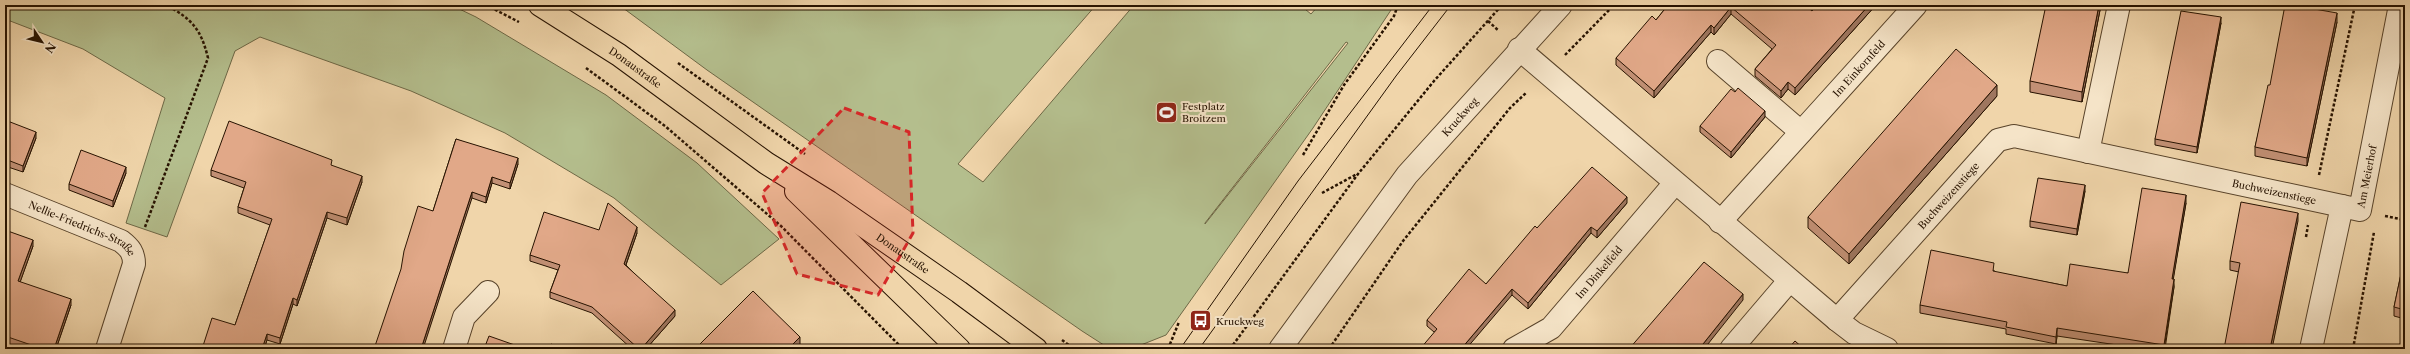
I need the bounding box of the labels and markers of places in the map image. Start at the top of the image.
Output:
sports icon: Festplatz Broitzem [1154,99,1180,125]
place label: Festplatz Broitzem [1182,100,1227,125]
bus stop icon: Kruckweg [1187,308,1213,334]
place label: Kruckweg [1216,315,1265,328]

